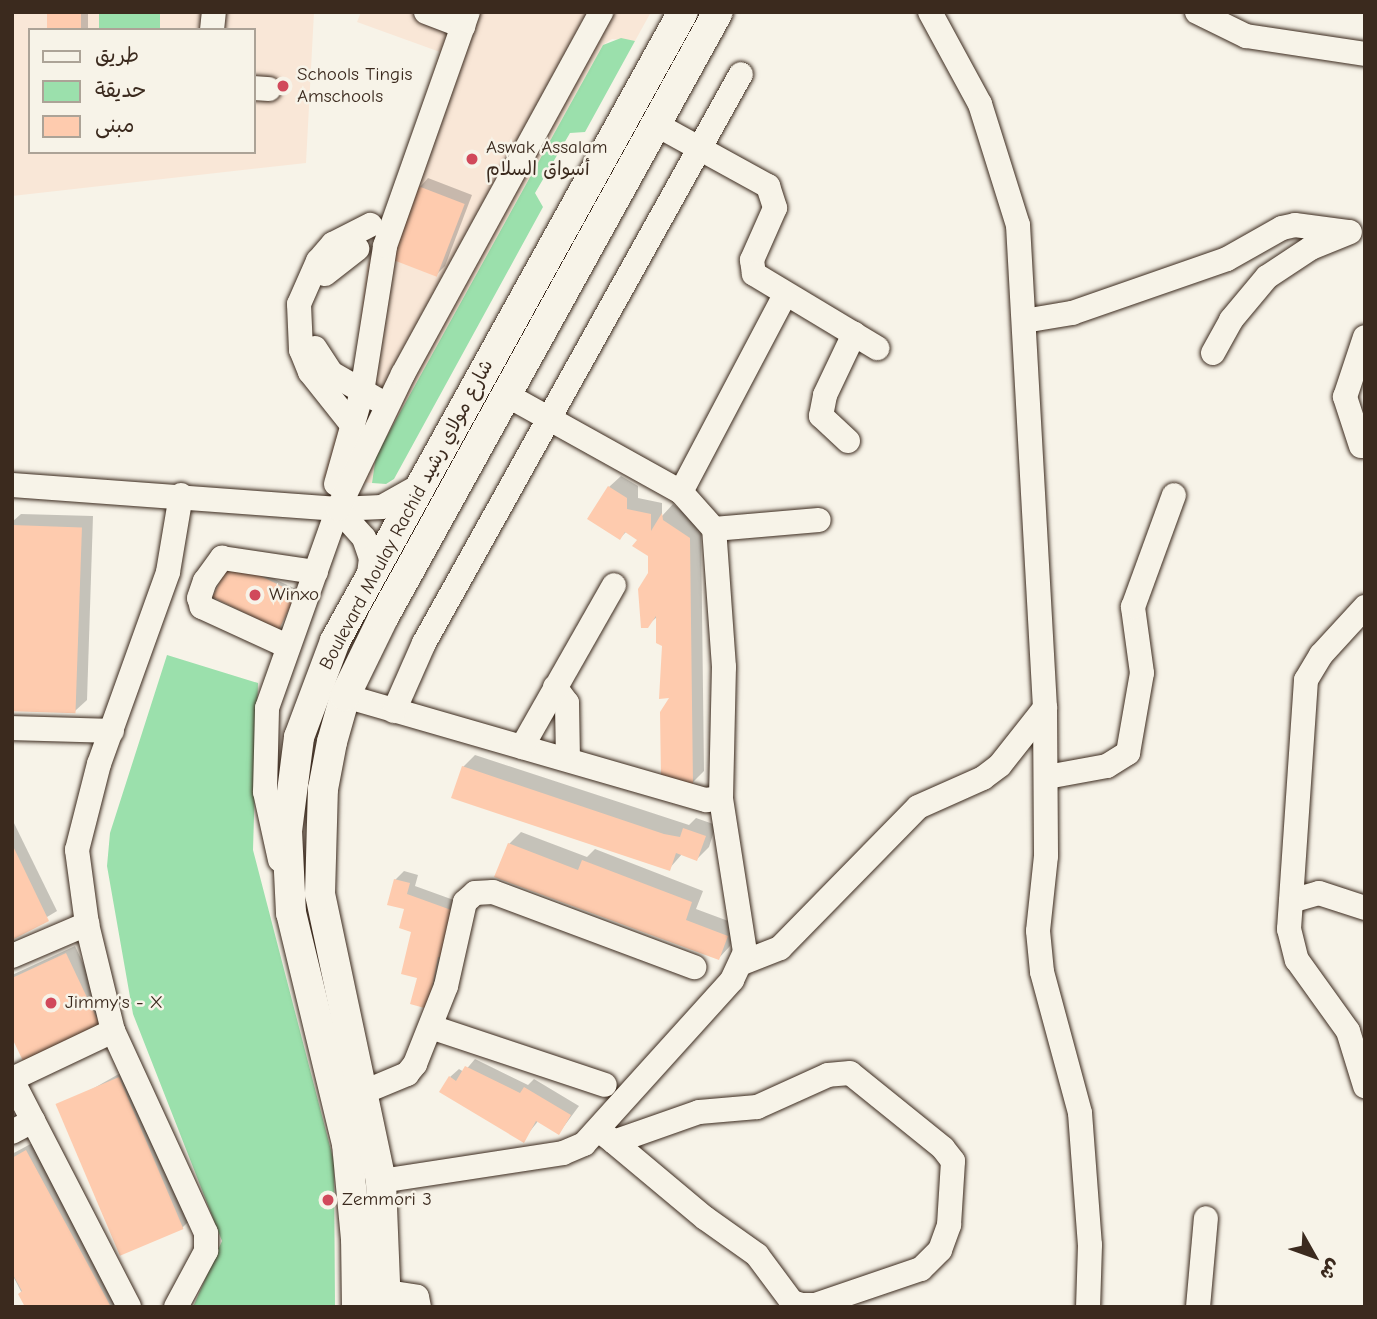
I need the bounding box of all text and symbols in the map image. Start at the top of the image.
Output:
legend [28,28,256,154]
text: طريق [95,43,139,67]
place label: Schools Tingis Amschools [297,64,412,108]
text: حديقة [95,78,146,102]
marker: Schools Tingis Amschools [275,78,291,94]
text: مبنى [95,113,134,137]
place label: Aswak Assalam أسواق السلام [486,137,608,181]
marker: Aswak Assalam أسواق السلام [464,151,480,167]
street label: Boulevard Moulay Rachid شارع مولاي رشيد [315,356,499,674]
place label: Winxo [269,584,319,606]
marker: Winxo [247,587,263,603]
place label: Jimmy's - X [65,992,163,1014]
marker: Jimmy's - X [43,995,59,1011]
place label: Zemmori 3 [342,1189,432,1211]
marker: Zemmori 3 [320,1192,336,1208]
north arrow [1279,1221,1349,1291]
text: ش [1315,1254,1345,1285]

